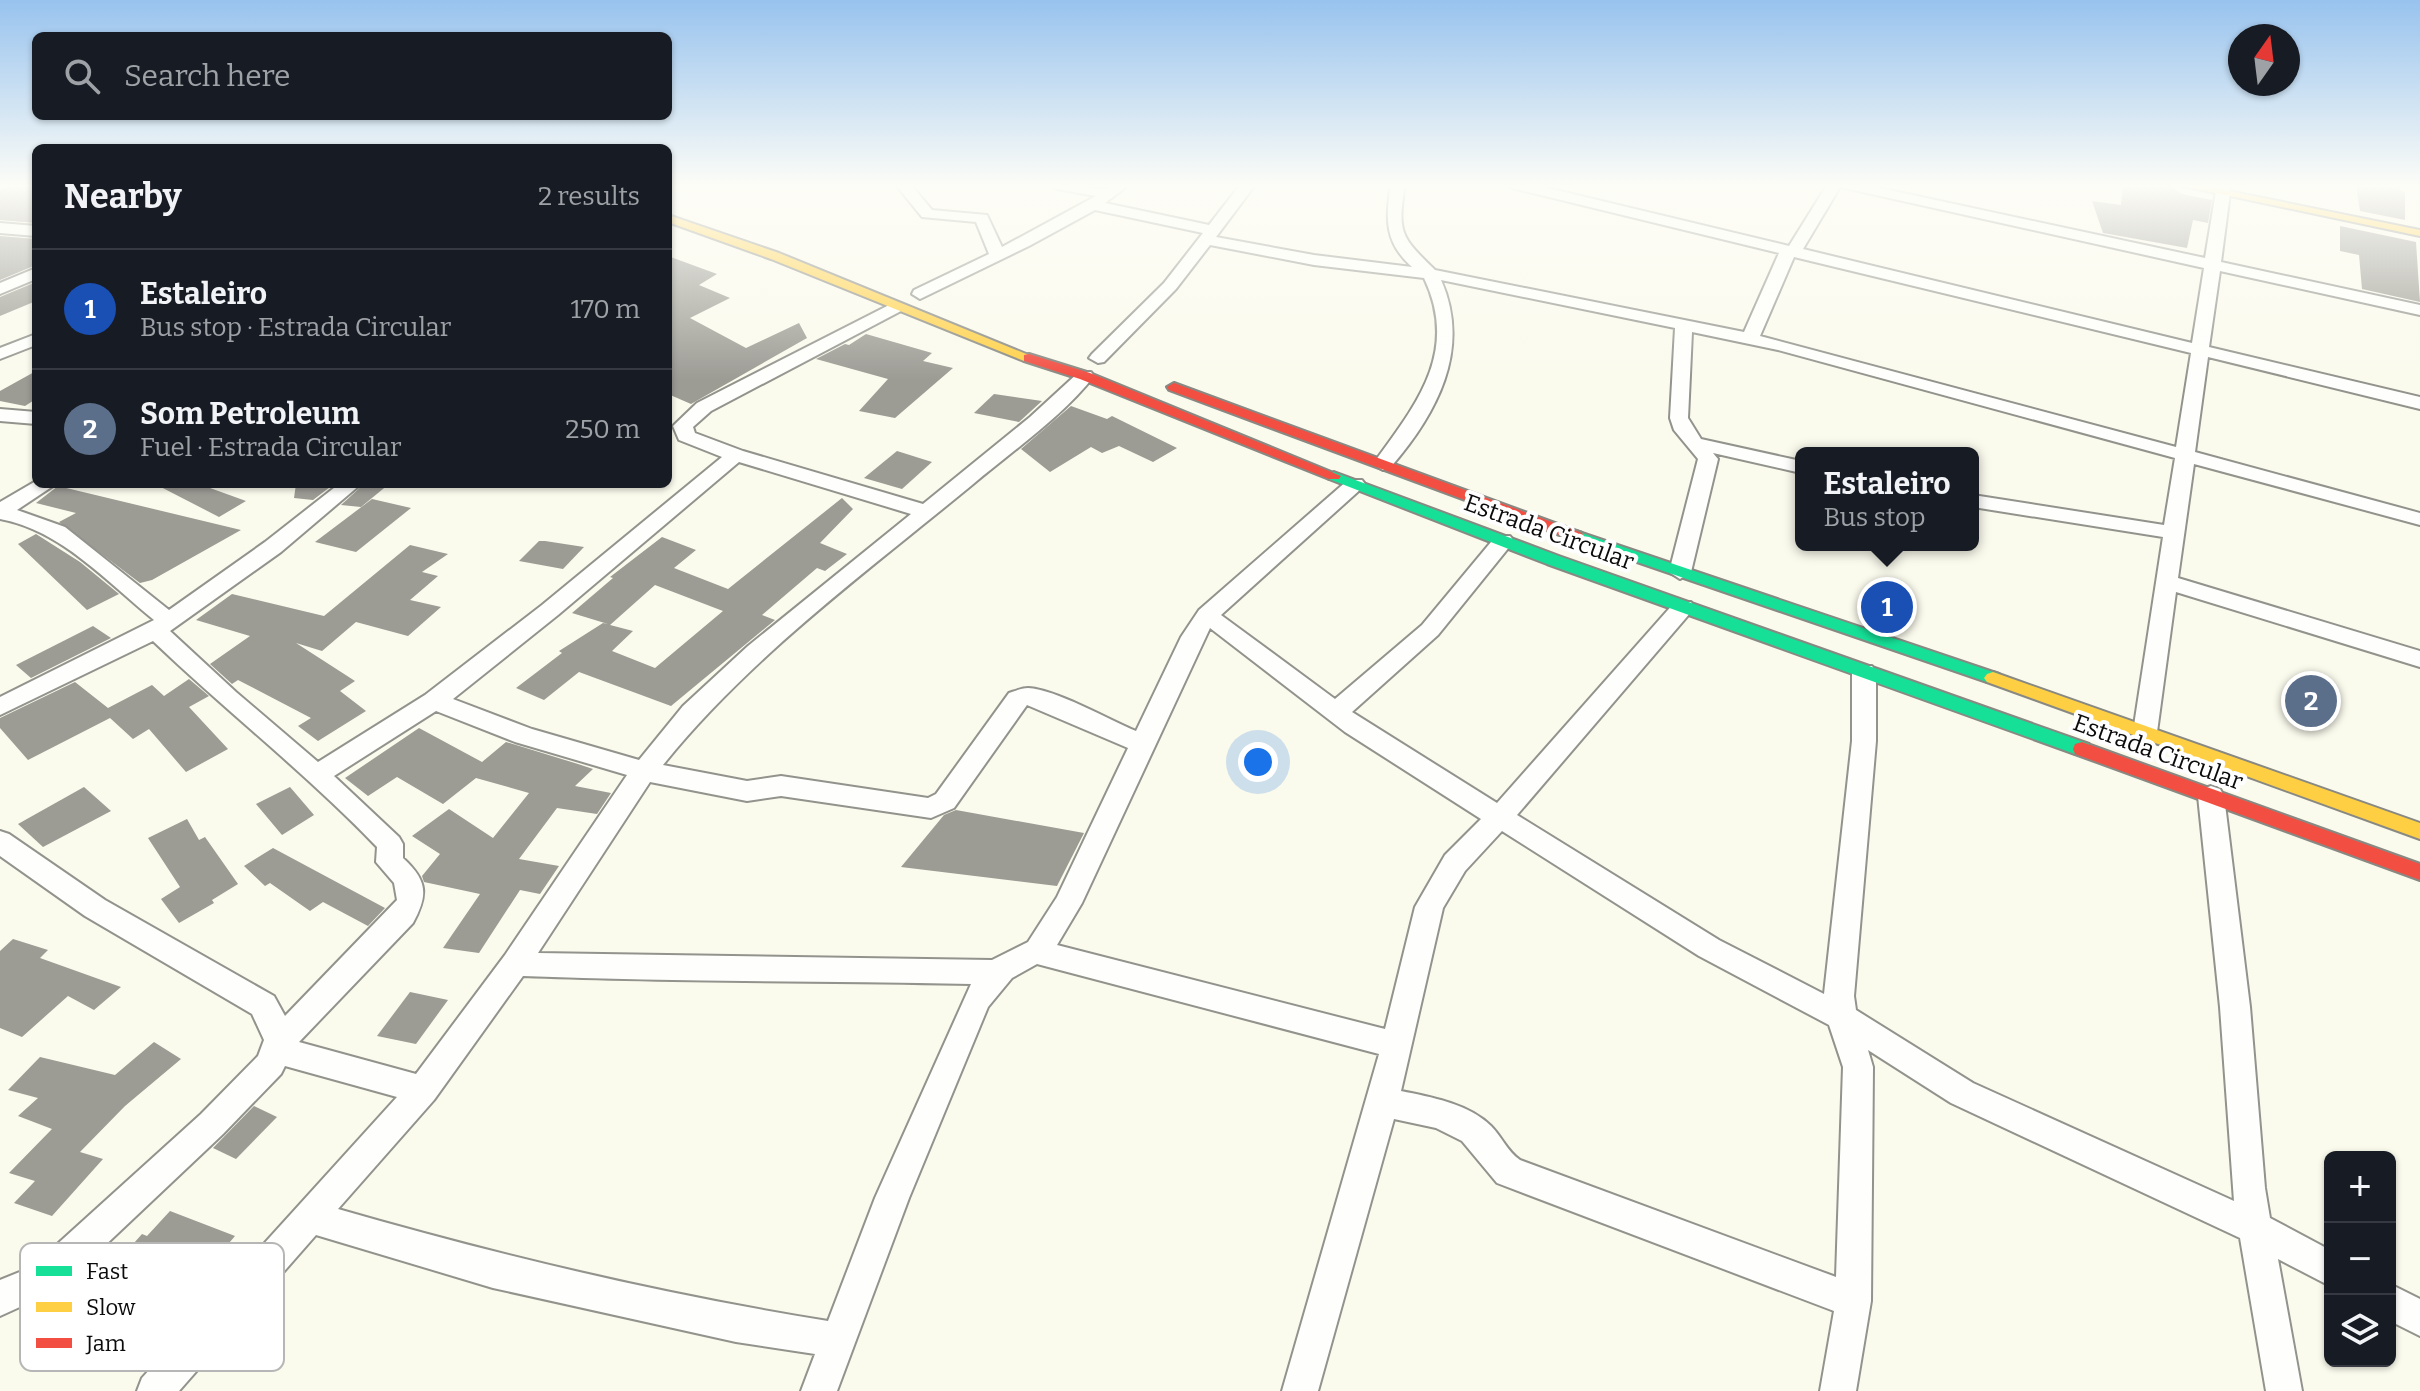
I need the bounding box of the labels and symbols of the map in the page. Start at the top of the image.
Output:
north arrow [2228,24,2300,96]
street label: Estrada Circular [1460,488,1638,576]
pin: 1 [1861,577,1913,637]
pin: 2 [2285,671,2337,731]
street label: Estrada Circular [2069,708,2247,796]
your location [1238,742,1278,782]
legend [20,1243,284,1371]
text: Fast [86,1258,128,1285]
text: Slow [86,1294,136,1321]
text: Jam [85,1330,126,1357]

